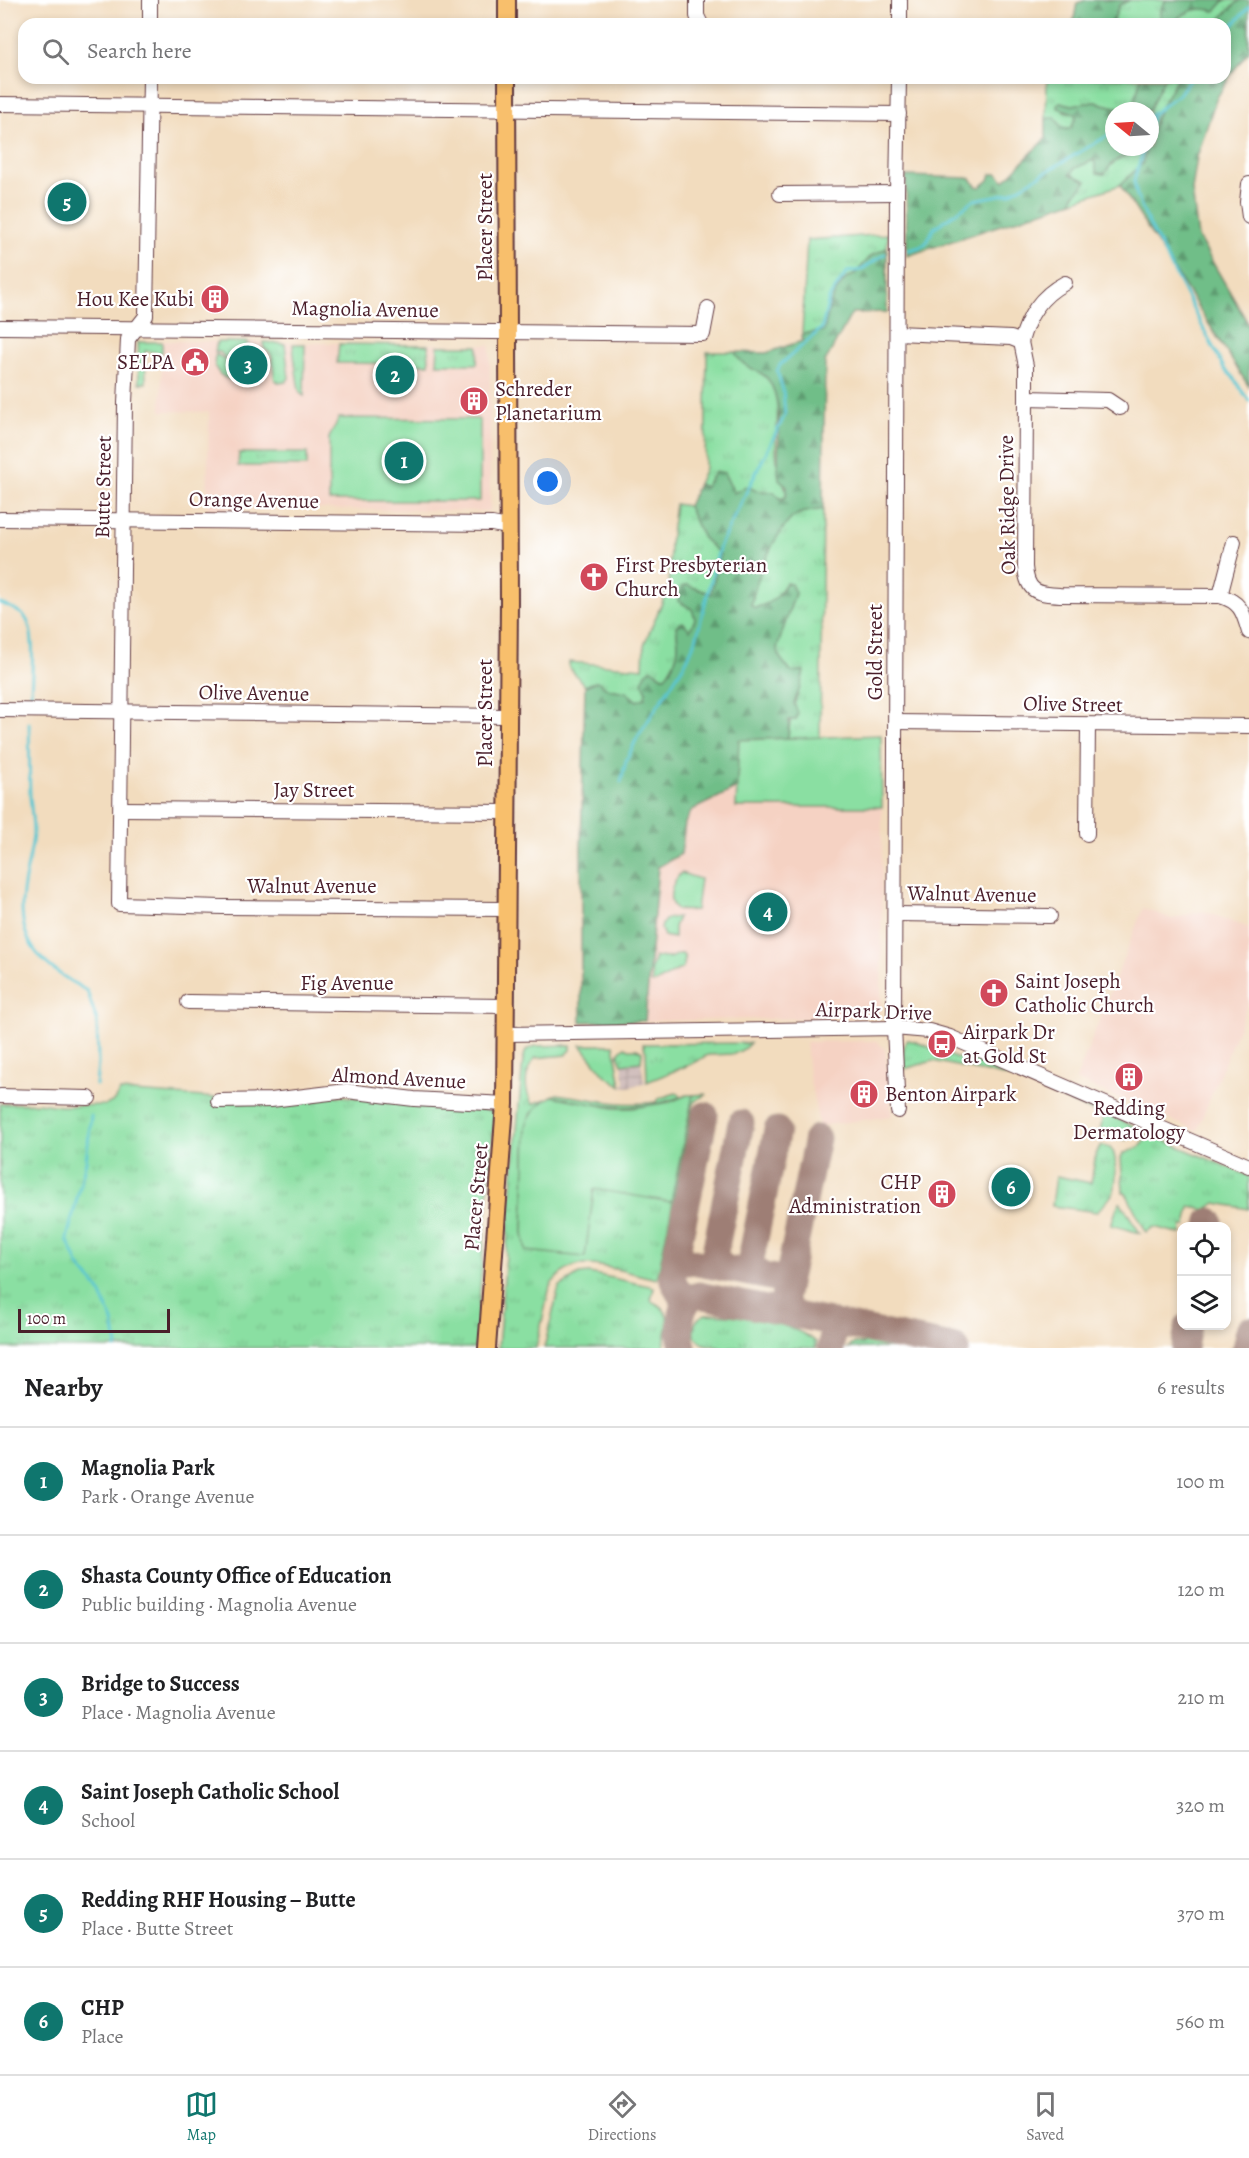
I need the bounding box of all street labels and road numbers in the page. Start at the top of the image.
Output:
street label: Placer Street [471,173,499,281]
street label: Magnolia Avenue [291,294,439,324]
street label: Butte Street [88,435,118,539]
street label: Oak Ridge Drive [992,435,1022,575]
street label: Orange Avenue [189,485,319,515]
street label: Gold Street [861,604,889,700]
street label: Placer Street [471,659,499,767]
street label: Olive Avenue [198,678,310,708]
street label: Olive Street [1023,689,1123,719]
street label: Jay Street [274,776,354,804]
street label: Walnut Avenue [246,872,377,900]
street label: Walnut Avenue [906,879,1037,909]
street label: Fig Avenue [300,969,394,997]
street label: Airpark Drive [814,995,933,1027]
street label: Almond Avenue [330,1060,467,1095]
street label: Placer Street [457,1142,495,1252]

